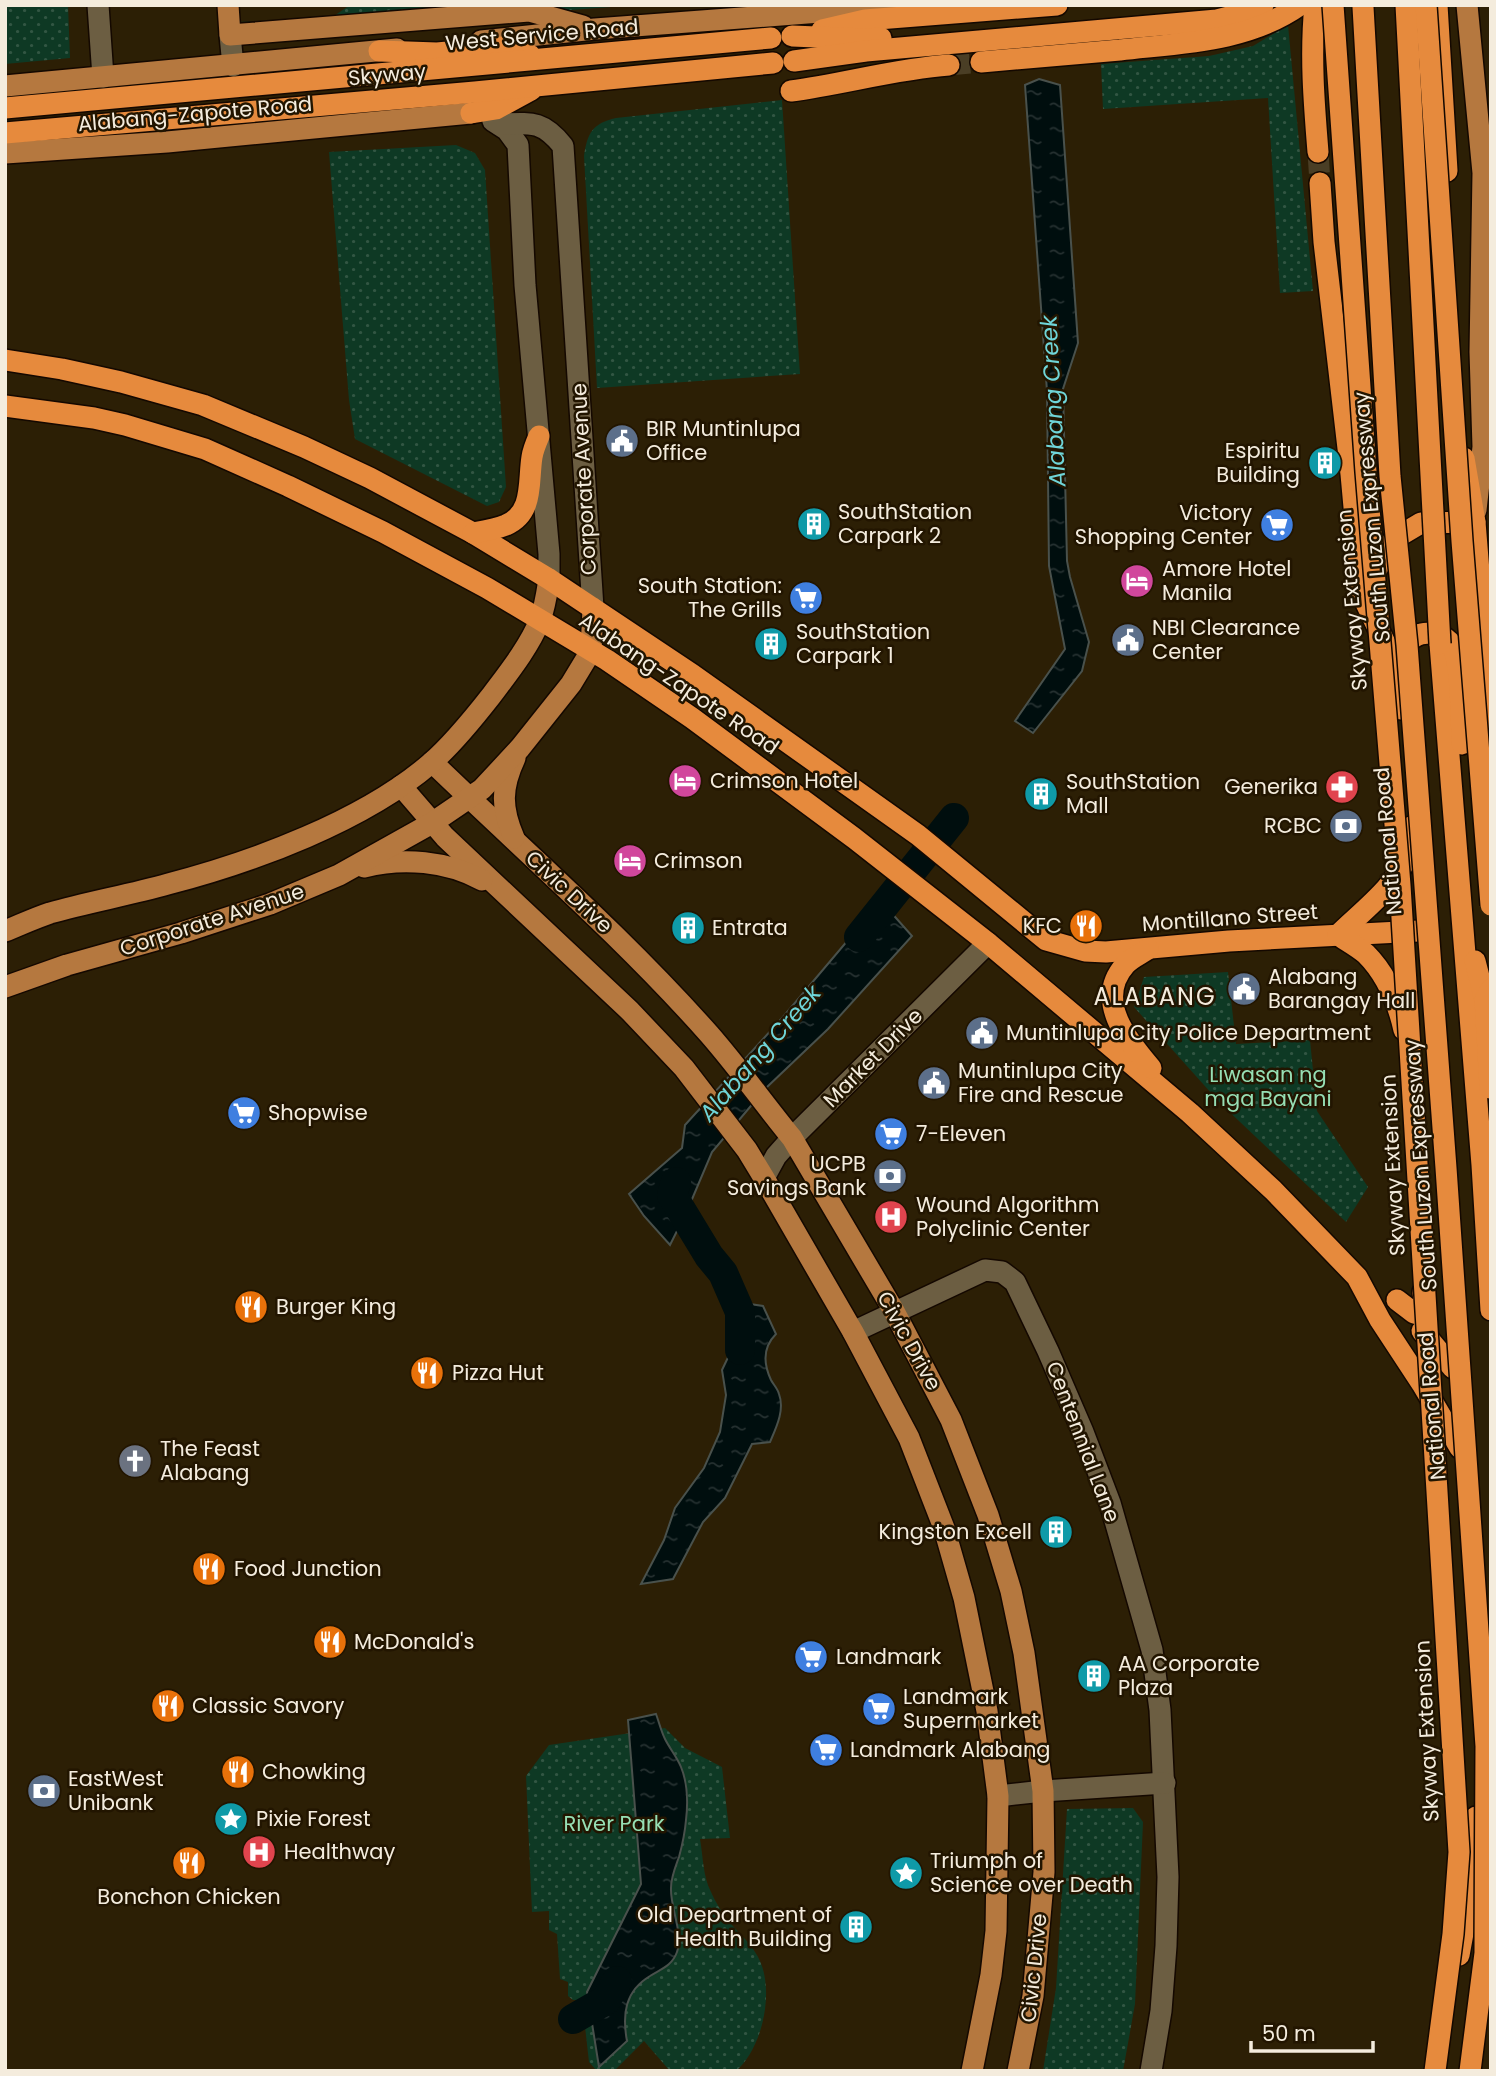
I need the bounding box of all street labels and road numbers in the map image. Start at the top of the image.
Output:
street label: West Service Road [444,12,640,57]
street label: Skyway [347,57,427,92]
street label: Alabang-Zapote Road [77,89,313,138]
street label: Corporate Avenue [564,382,603,576]
street label: South Luzon Expressway [1346,390,1397,644]
street label: Skyway Extension [1329,508,1374,692]
street label: Alabang-Zapote Road [574,606,785,761]
street label: National Road [1367,766,1408,916]
street label: Civic Drive [519,844,619,940]
street label: Corporate Avenue [116,876,308,963]
street label: Montillano Street [1141,897,1319,938]
street label: Market Drive [816,1001,929,1114]
street label: South Luzon Expressway [1397,1038,1444,1291]
street label: Skyway Extension [1373,1074,1412,1257]
street label: Civic Drive [870,1286,949,1396]
street label: National Road [1411,1331,1452,1481]
street label: Centennial Lane [1039,1357,1127,1526]
street label: Skyway Extension [1407,1640,1446,1823]
street label: Civic Drive [1013,1912,1054,2024]

